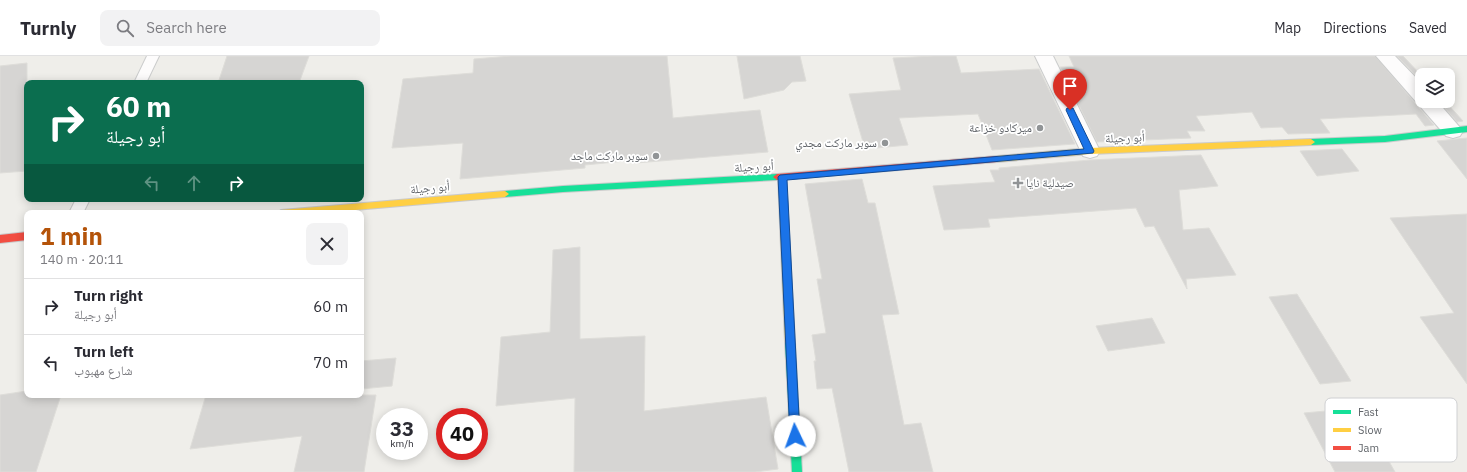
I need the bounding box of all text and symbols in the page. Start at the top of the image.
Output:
search box [100,10,380,46]
text: Turnly [20,16,76,40]
icon: search [114,17,136,39]
text: Search here [146,18,227,37]
text: Map [1274,19,1301,37]
text: Directions [1323,19,1387,37]
text: Saved [1409,19,1447,37]
map controls [1415,68,1455,108]
button: layers [1415,68,1455,108]
pin [1053,69,1087,110]
icon: arrive [1059,75,1081,97]
text: 60 m [106,88,171,125]
icon: right [40,96,92,148]
place label: ميركادو خزاعة [969,120,1032,135]
marker: ميركادو خزاعة [1035,123,1045,133]
text: أبو رجيلة [106,125,165,148]
street label: أبو رجيلة [1105,129,1145,146]
place label: سوبر ماركت مجدي [795,135,877,153]
marker: سوبر ماركت مجدي [880,138,890,148]
place label: سوبر ماركت ماجد [571,148,648,163]
marker: سوبر ماركت ماجد [651,151,661,161]
street label: أبو رجيلة [734,158,774,175]
icon: left [141,172,163,194]
icon: ahead [183,172,205,194]
icon: right [225,172,247,194]
place label: صيدلية نايا [1026,175,1074,190]
street label: أبو رجيلة [410,178,450,197]
marker: صيدلية نايا [1013,178,1023,188]
text: 1 min [40,220,103,252]
button: close [306,223,348,265]
text: 140 m · 20:11 [40,251,123,268]
text: Turn right [74,286,143,305]
icon: right [40,296,62,318]
text: 60 m [313,297,348,316]
text: أبو رجيلة [74,306,117,323]
text: Turn left [74,342,134,361]
icon: left [40,352,62,374]
text: 70 m [313,353,348,372]
text: شارع مهبوب [74,362,133,379]
legend [1325,398,1457,462]
text: Fast [1358,405,1379,419]
speed limit sign: 40 [436,408,488,460]
text: 33 [390,415,414,442]
position arrow [774,415,816,457]
text: Slow [1358,423,1382,437]
text: km/h [390,437,414,450]
text: Jam [1358,441,1379,455]

